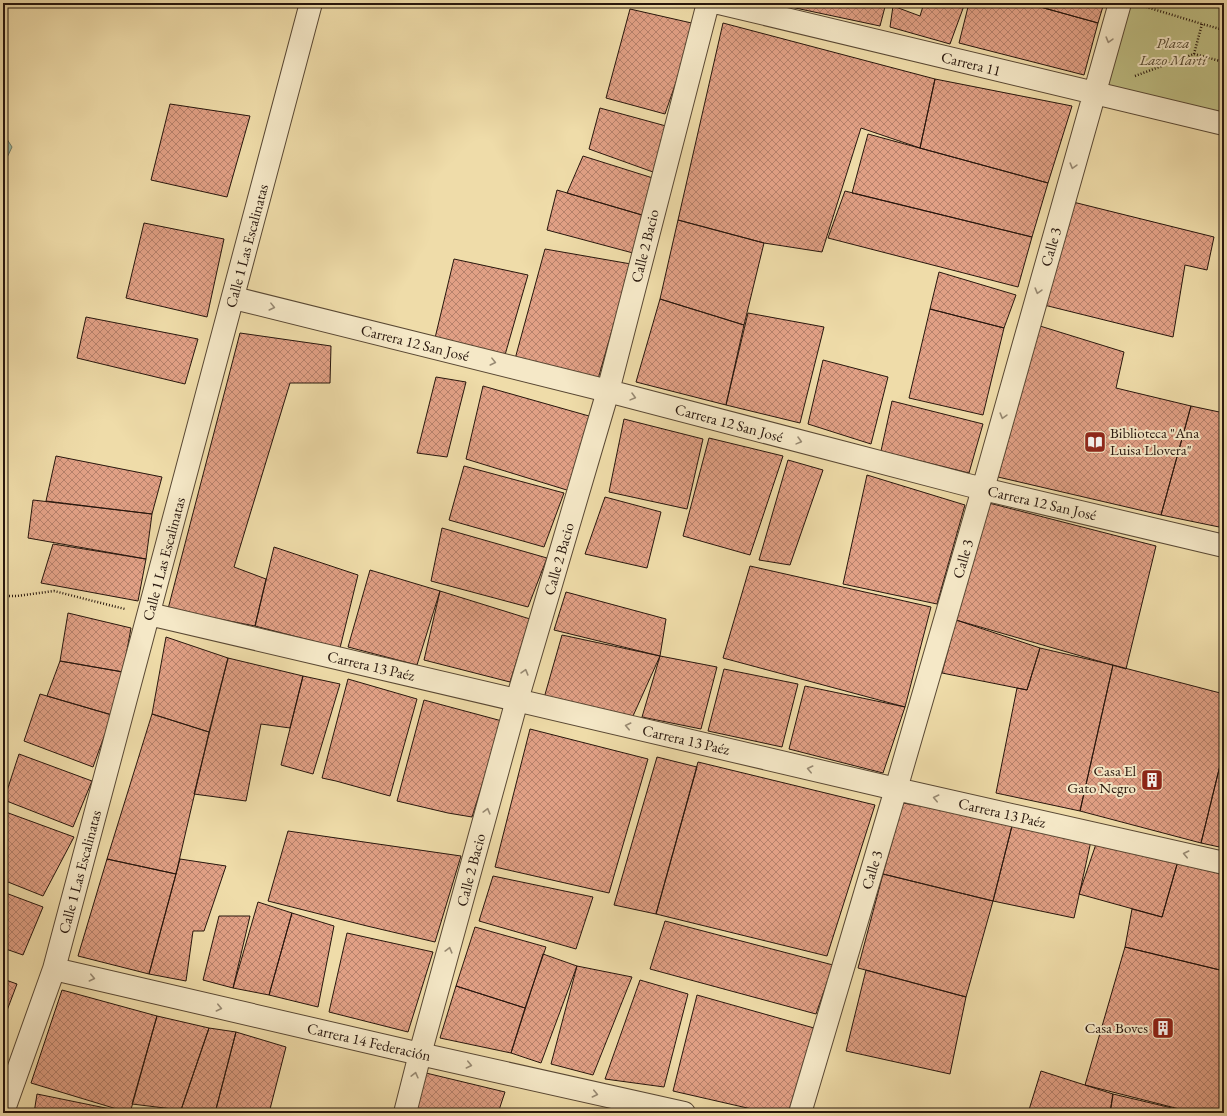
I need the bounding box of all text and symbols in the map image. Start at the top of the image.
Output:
park label: Plaza Lazo Martí [1138,33,1208,69]
one-way arrow [1105,37,1114,44]
street label: Carrera 11 [939,47,1003,80]
one-way arrow [1070,162,1078,169]
street label: Calle 1 Las Escalinatas [221,182,272,310]
street label: Calle 2 Bacio [626,207,663,285]
street label: Calle 3 [1036,225,1065,269]
one-way arrow [1035,287,1043,294]
one-way arrow [268,302,275,311]
street label: Carrera 12 San José [359,320,471,365]
one-way arrow [490,358,496,366]
one-way arrow [629,393,636,401]
street label: Carrera 12 San José [673,399,785,446]
one-way arrow [1000,413,1008,419]
place label: Biblioteca "Ana Luisa Llovera" [1110,423,1199,459]
library icon: Biblioteca "Ana Luisa Llovera" [1082,429,1108,455]
one-way arrow [795,436,802,445]
street label: Carrera 12 San José [986,481,1098,524]
street label: Calle 1 Las Escalinatas [138,495,189,623]
street label: Calle 2 Bacio [539,520,578,597]
street label: Calle 3 [948,537,977,581]
street label: Carrera 13 Paéz [326,646,417,685]
one-way arrow [520,669,529,676]
street label: Carrera 13 Paéz [641,720,732,759]
one-way arrow [625,723,632,731]
place label: Casa El Gato Negro [1067,761,1136,797]
one-way arrow [806,765,813,773]
building icon: Casa El Gato Negro [1139,767,1165,793]
street label: Carrera 13 Paéz [957,793,1048,832]
one-way arrow [933,794,939,802]
street label: Calle 1 Las Escalinatas [54,808,105,936]
one-way arrow [482,808,491,815]
street label: Calle 2 Bacio [452,831,489,908]
street label: Calle 3 [857,848,886,892]
one-way arrow [1183,850,1190,859]
one-way arrow [444,946,453,953]
one-way arrow [89,974,96,982]
one-way arrow [216,1003,222,1011]
building icon: Casa Boves [1150,1015,1176,1041]
street label: Carrera 14 Federación [305,1018,433,1065]
place label: Casa Boves [1085,1018,1148,1037]
one-way arrow [465,1061,472,1069]
one-way arrow [410,1072,418,1078]
one-way arrow [592,1089,599,1097]

